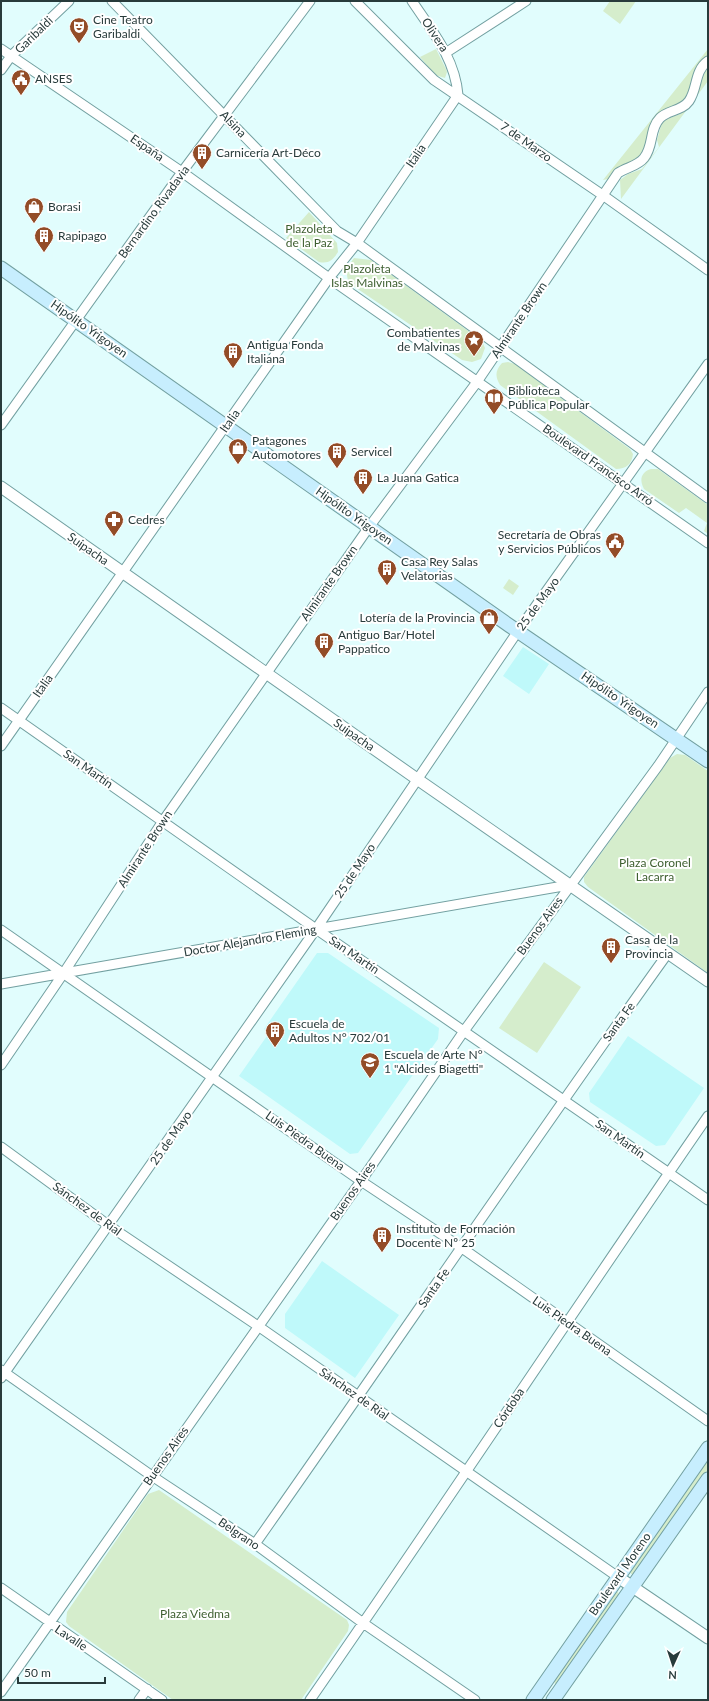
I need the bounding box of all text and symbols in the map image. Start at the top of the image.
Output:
place label: Cine Teatro Garibaldi [93,12,153,41]
street label: Garibaldi [12,13,56,56]
street label: Olivera [419,15,452,55]
theatre icon: Cine Teatro Garibaldi [68,16,90,44]
public building icon: ANSES [10,68,32,96]
place label: ANSES [35,71,72,86]
street label: Alsina [217,107,250,140]
street label: 7 de Marzo [498,118,555,165]
street label: España [128,131,167,164]
street label: Italia [402,141,429,170]
building icon: Carnicería Art-Déco [191,142,213,170]
place label: Carnicería Art-Déco [216,145,321,160]
street label: Bernardino Rivadavia [115,162,192,261]
shop icon: Borasi [23,196,45,224]
place label: Borasi [48,199,81,214]
park label: Plazoleta de la Paz [285,221,333,250]
building icon: Rapipago [33,225,55,253]
place label: Rapipago [58,228,107,243]
park label: Plazoleta Islas Malvinas [331,261,403,290]
street label: Almirante Brown [488,279,550,361]
street label: Hipólito Yrigoyen [48,297,131,361]
place label: Combatientes de Malvinas [387,325,460,354]
place icon: Combatientes de Malvinas [463,329,485,357]
place label: Antigua Fonda Italiana [247,337,324,366]
building icon: Antigua Fonda Italiana [222,341,244,369]
place label: Biblioteca Pública Popular [508,383,590,412]
library icon: Biblioteca Pública Popular [483,387,505,415]
street label: Italia [216,406,243,435]
street label: Boulevard Francisco Arró [540,421,657,509]
place label: Patagones Automotores [252,433,321,462]
shop icon: Patagones Automotores [227,437,249,465]
building icon: Servicel [326,441,348,469]
place label: Servicel [351,444,392,459]
building icon: La Juana Gatica [352,467,374,495]
place label: La Juana Gatica [377,470,459,485]
street label: Hipólito Yrigoyen [313,484,396,548]
pharmacy icon: Cedres [103,509,125,537]
place label: Cedres [128,512,165,527]
place label: Secretaría de Obras y Servicios Públicos [498,527,601,556]
street label: Suipacha [65,529,112,568]
public building icon: Secretaría de Obras y Servicios Públicos [604,531,626,559]
street label: Almirante Brown [297,542,360,623]
place label: Casa Rey Salas Velatorias [401,554,478,583]
building icon: Casa Rey Salas Velatorias [376,558,398,586]
street label: 25 de Mayo [513,574,562,633]
shop icon: Lotería de la Provincia [478,607,500,635]
place label: Lotería de la Provincia [359,610,475,625]
place label: Antiguo Bar/Hotel Pappatico [338,627,435,656]
building icon: Antiguo Bar/Hotel Pappatico [313,631,335,659]
street label: Hipólito Yrigoyen [579,668,662,731]
street label: Italia [29,671,56,700]
street label: Suipacha [331,715,378,754]
street label: San Martín [60,746,116,791]
street label: Almirante Brown [114,807,175,890]
street label: 25 de Mayo [331,840,378,901]
park label: Plaza Coronel Lacarra [619,855,691,884]
street label: Buenos Aires [513,894,566,958]
street label: Doctor Alejandro Fleming [182,921,317,960]
street label: San Martín [326,932,382,977]
place label: Casa de la Provincia [625,932,678,961]
building icon: Casa de la Provincia [600,936,622,964]
street label: Santa Fe [599,999,638,1044]
place label: Escuela de Adultos N° 702/01 [289,1016,390,1045]
building icon: Escuela de Adultos N° 702/01 [264,1020,286,1048]
place label: Escuela de Arte N° 1 "Alcides Biagetti" [384,1047,483,1076]
school or university icon: Escuela de Arte N° 1 "Alcides Biagetti" [359,1051,381,1079]
street label: 25 de Mayo [146,1108,195,1168]
street label: Luis Piedra Buena [263,1108,348,1174]
street label: San Martín [592,1116,648,1161]
street label: Buenos Aires [327,1158,378,1223]
street label: Sánchez de Rial [50,1179,125,1239]
place label: Instituto de Formación Docente Nº 25 [396,1221,515,1250]
building icon: Instituto de Formación Docente Nº 25 [371,1225,393,1253]
street label: Santa Fe [415,1265,453,1310]
street label: Luis Piedra Buena [530,1293,615,1359]
street label: Sánchez de Rial [317,1364,392,1423]
street label: Córdoba [490,1385,527,1431]
street label: Buenos Aires [140,1423,191,1488]
street label: Belgrano [216,1514,263,1553]
street label: Boulevard Moreno [585,1529,654,1618]
park label: Plaza Viedma [160,1606,230,1621]
street label: Lavalle [52,1621,90,1654]
north arrow [653,1645,693,1685]
scale bar [18,1659,105,1685]
text: 50 m [24,1665,51,1680]
text: N [668,1669,677,1682]

